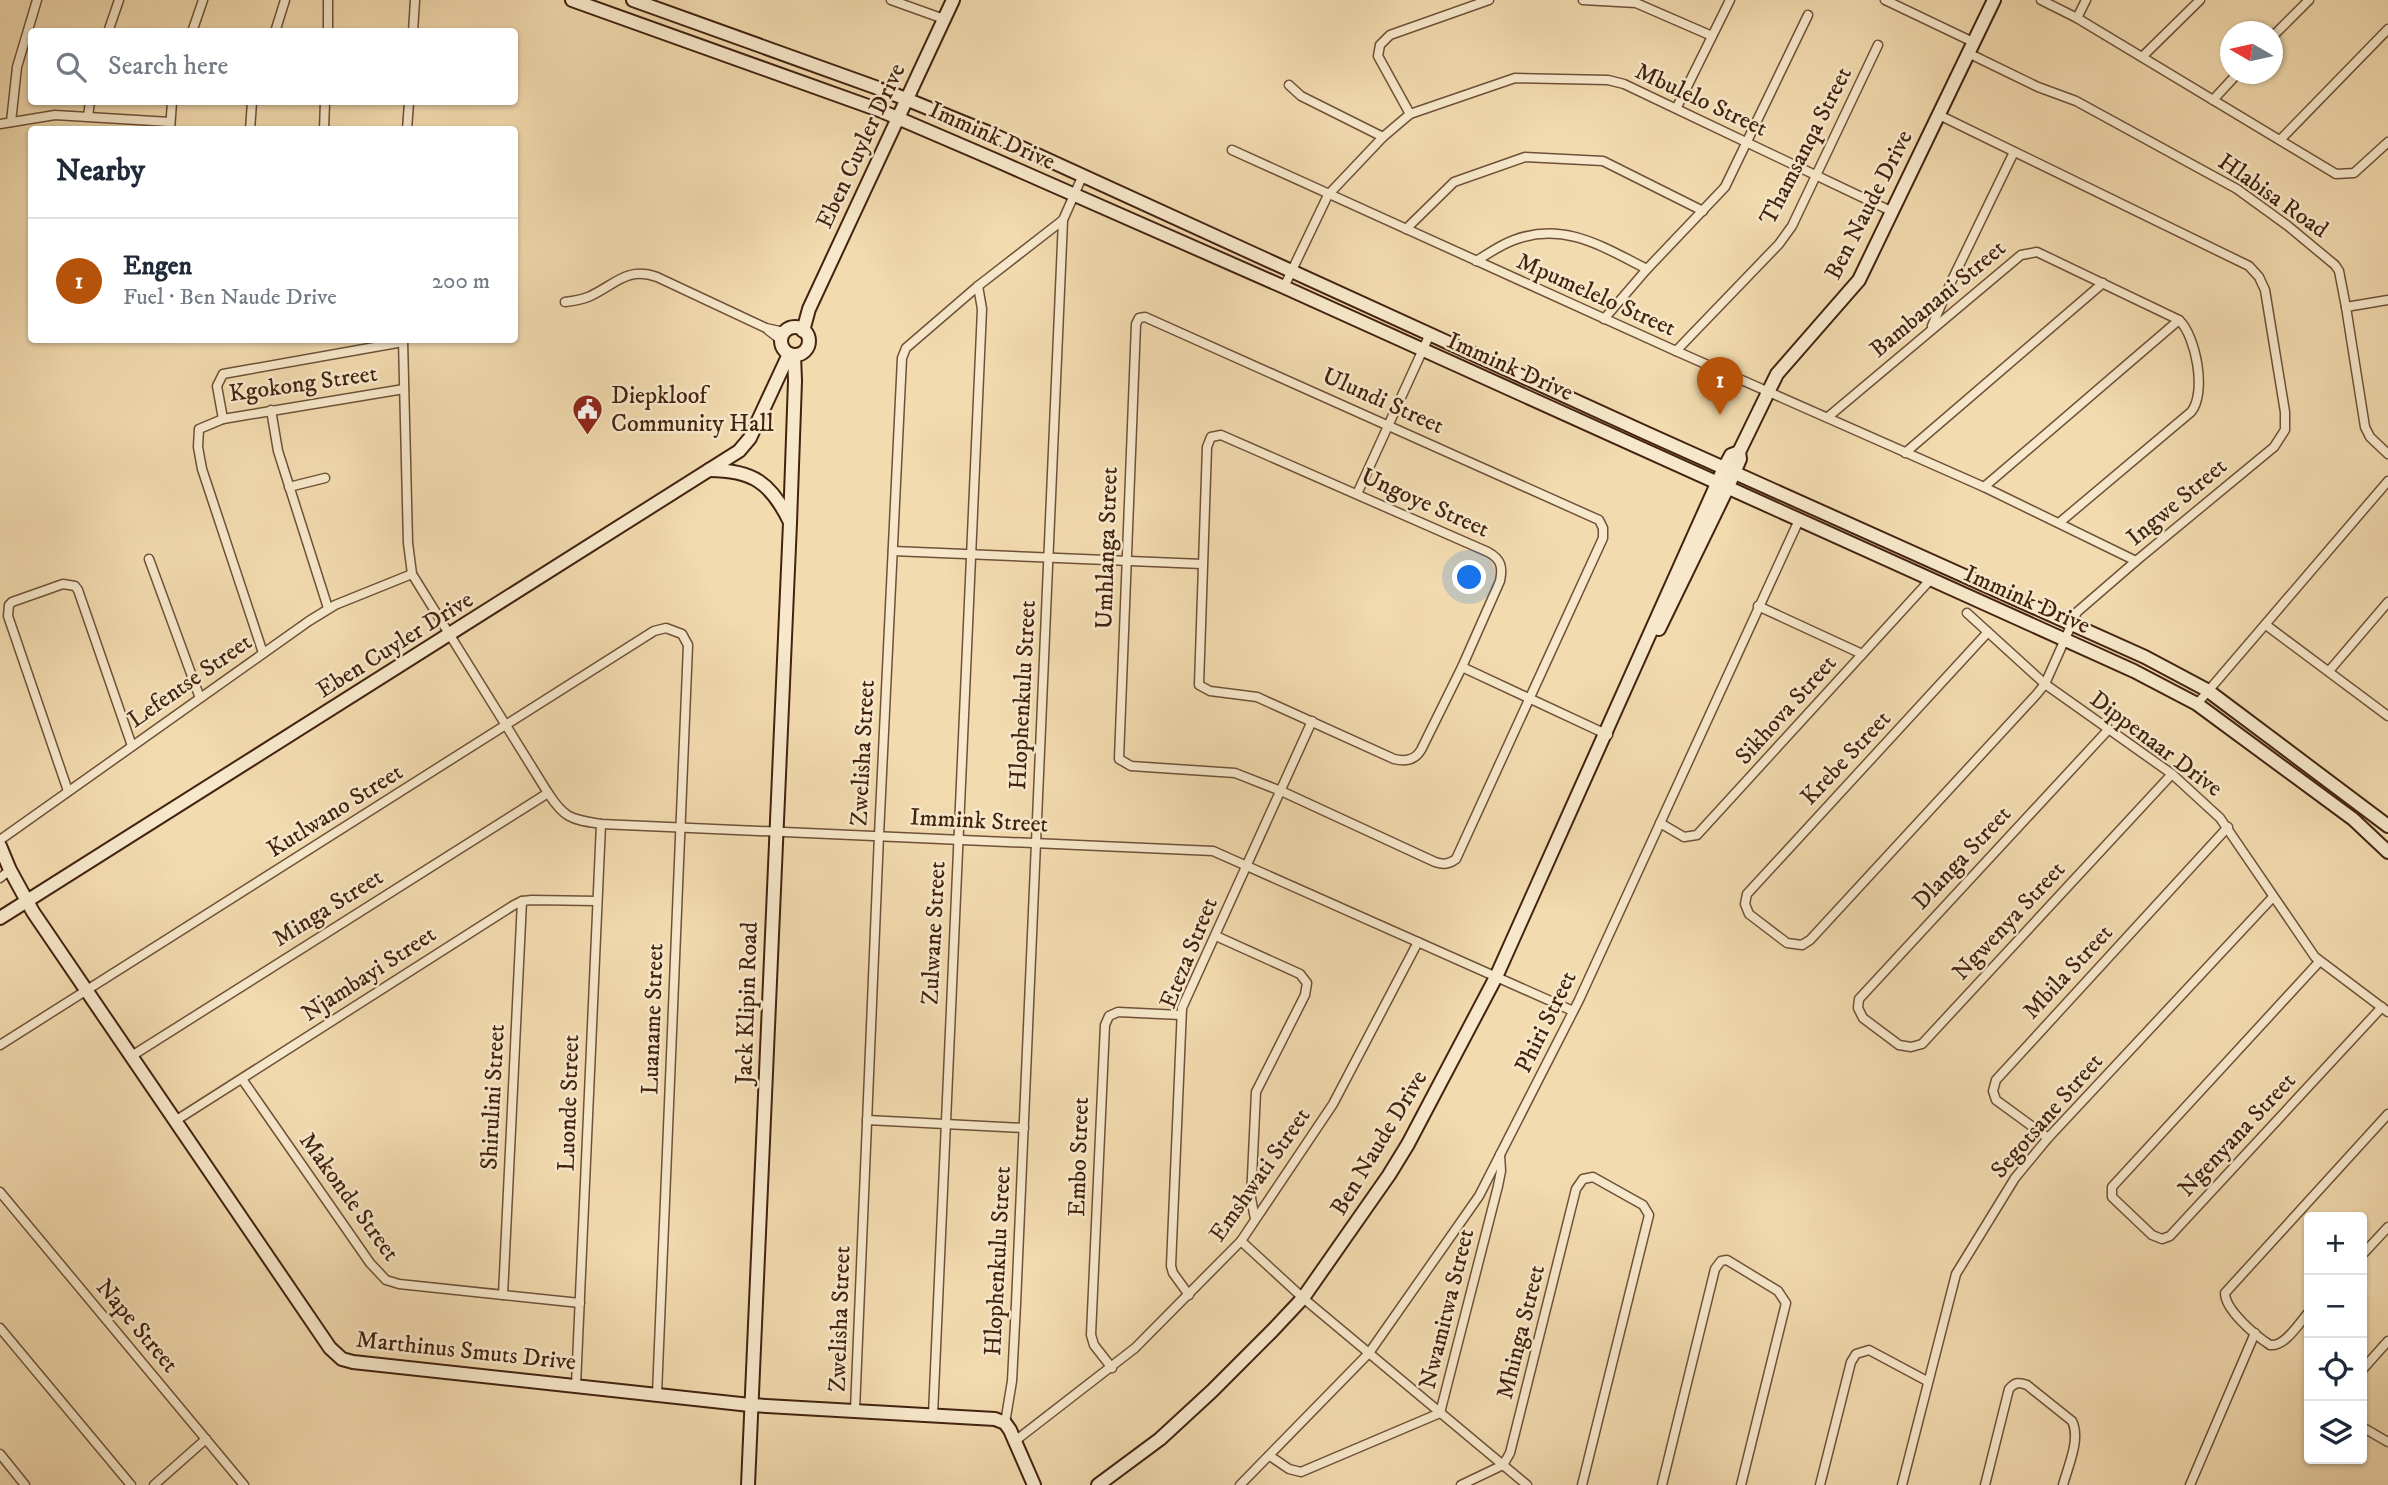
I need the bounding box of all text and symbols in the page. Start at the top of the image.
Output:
north arrow [2220,21,2283,84]
search box [28,28,518,105]
icon: search [52,48,90,86]
text: Search here [108,50,228,83]
street label: Mbulelo Street [1630,56,1772,144]
street label: Eben Cuyler Drive [810,59,912,233]
street label: Thamsanqa Street [1753,62,1859,230]
street label: Immink Drive [924,95,1060,177]
street label: Ben Naude Drive [1818,125,1920,285]
street label: Hlabisa Road [2212,147,2334,245]
text: Nearby [56,153,145,190]
street label: Bambanani Street [1864,233,2012,365]
street label: Mpumelelo Street [1512,247,1681,344]
text: Engen [123,250,192,283]
text: 1 [75,267,83,296]
text: 200 m [432,267,490,296]
text: Fuel · Ben Naude Drive [123,283,337,312]
street label: Immink Drive [1442,326,1578,408]
pin: 1 [1697,357,1743,415]
street label: Kgokong Street [227,359,379,409]
street label: Ulundi Street [1318,361,1449,441]
place label: Diepkloof Community Hall [611,381,775,439]
public building icon: Diepkloof Community Hall [571,393,605,437]
street label: Ingwe Street [2121,451,2234,553]
street label: Ungoye Street [1356,461,1494,545]
street label: Umhlanga Street [1089,466,1125,630]
street label: Immink Drive [1959,559,2095,641]
your location [1452,560,1486,594]
street label: Eben Cuyler Drive [311,585,479,705]
street label: Hlophenkulu Street [1003,599,1043,791]
street label: Lefentse Street [122,627,258,735]
street label: Sikhova Street [1729,649,1843,771]
street label: Zwelisha Street [844,679,882,827]
street label: Dippenaar Drive [2084,684,2228,804]
street label: Krebe Street [1795,704,1898,812]
street label: Kutlwano Street [262,757,409,865]
street label: Dlanga Street [1906,800,2018,916]
street label: Immink Street [909,802,1049,840]
street label: Ngwenya Street [1946,855,2072,987]
street label: Zulwane Street [915,860,953,1006]
street label: Minga Street [267,862,389,954]
street label: Eteza Street [1153,893,1225,1013]
street label: Mbila Street [2017,918,2120,1026]
street label: Njambayi Street [296,919,442,1029]
street label: Jack Klipin Road [729,921,765,1087]
street label: Luaname Street [635,942,671,1095]
street label: Phiri Street [1508,966,1584,1078]
street label: Shirulini Street [474,1023,512,1171]
street label: Luonde Street [552,1034,586,1172]
street label: Segotsane Street [1984,1047,2110,1185]
street label: Ben Naude Drive [1324,1065,1434,1221]
street label: Ngenyana Street [2172,1066,2303,1204]
street label: Embo Street [1062,1096,1096,1217]
street label: Emshwati Street [1203,1102,1317,1248]
street label: Makonde Street [292,1127,406,1267]
street label: Hlophenkulu Street [978,1165,1018,1357]
map controls [2304,1212,2367,1464]
button: + [2304,1212,2367,1275]
street label: Nwamitwa Street [1413,1225,1481,1392]
street label: Zwelisha Street [822,1245,858,1393]
street label: Mhinga Street [1490,1262,1552,1402]
street label: Nape Street [89,1273,185,1379]
button: − [2304,1275,2367,1338]
street label: Marthinus Smuts Drive [354,1325,578,1377]
button: locate [2304,1338,2367,1401]
button: layers [2304,1401,2367,1464]

